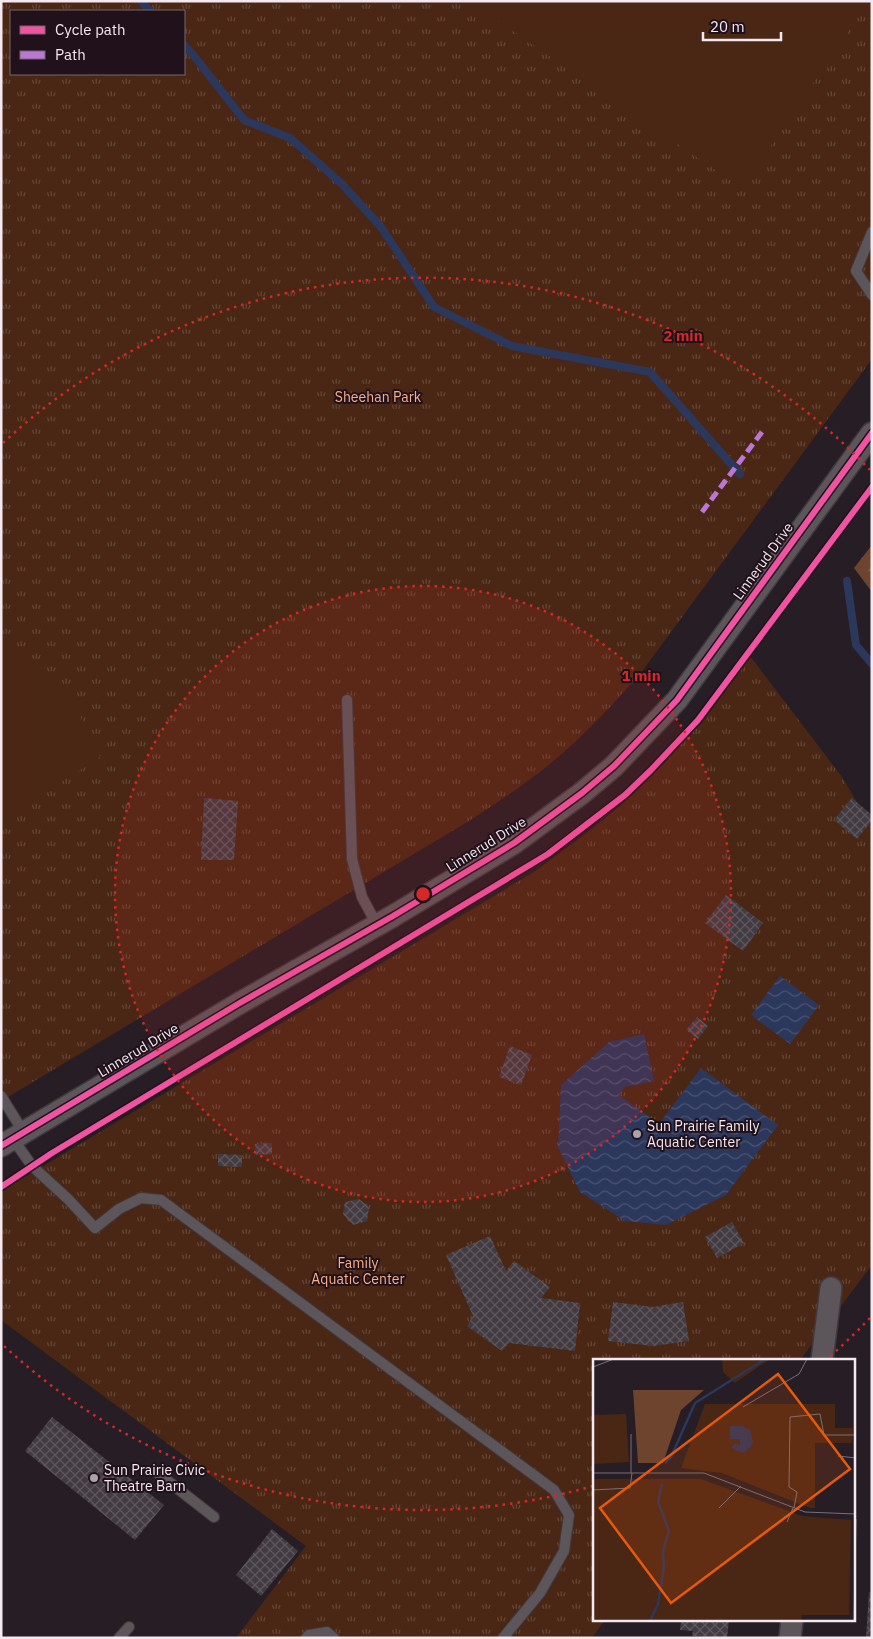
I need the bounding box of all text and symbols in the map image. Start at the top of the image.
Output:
legend [10,10,185,75]
scale bar [703,10,780,42]
text: 20 m [710,17,745,36]
text: Cycle path [55,20,126,39]
text: Path [55,45,86,64]
text: 2 min [663,326,703,345]
park label: Sheehan Park [335,388,422,406]
street label: Linnerud Drive [729,519,797,603]
text: 1 min [621,666,661,685]
street label: Linnerud Drive [443,812,530,876]
centre of rings [414,885,432,903]
street label: Linnerud Drive [94,1019,182,1081]
place label: Sun Prairie Family Aquatic Center [647,1117,760,1151]
marker: Sun Prairie Family Aquatic Center [631,1128,643,1140]
park label: Family Aquatic Center [311,1254,405,1288]
inset map [593,1359,856,1622]
place label: Sun Prairie Civic Theatre Barn [104,1461,205,1495]
marker: Sun Prairie Civic Theatre Barn [88,1472,100,1484]

